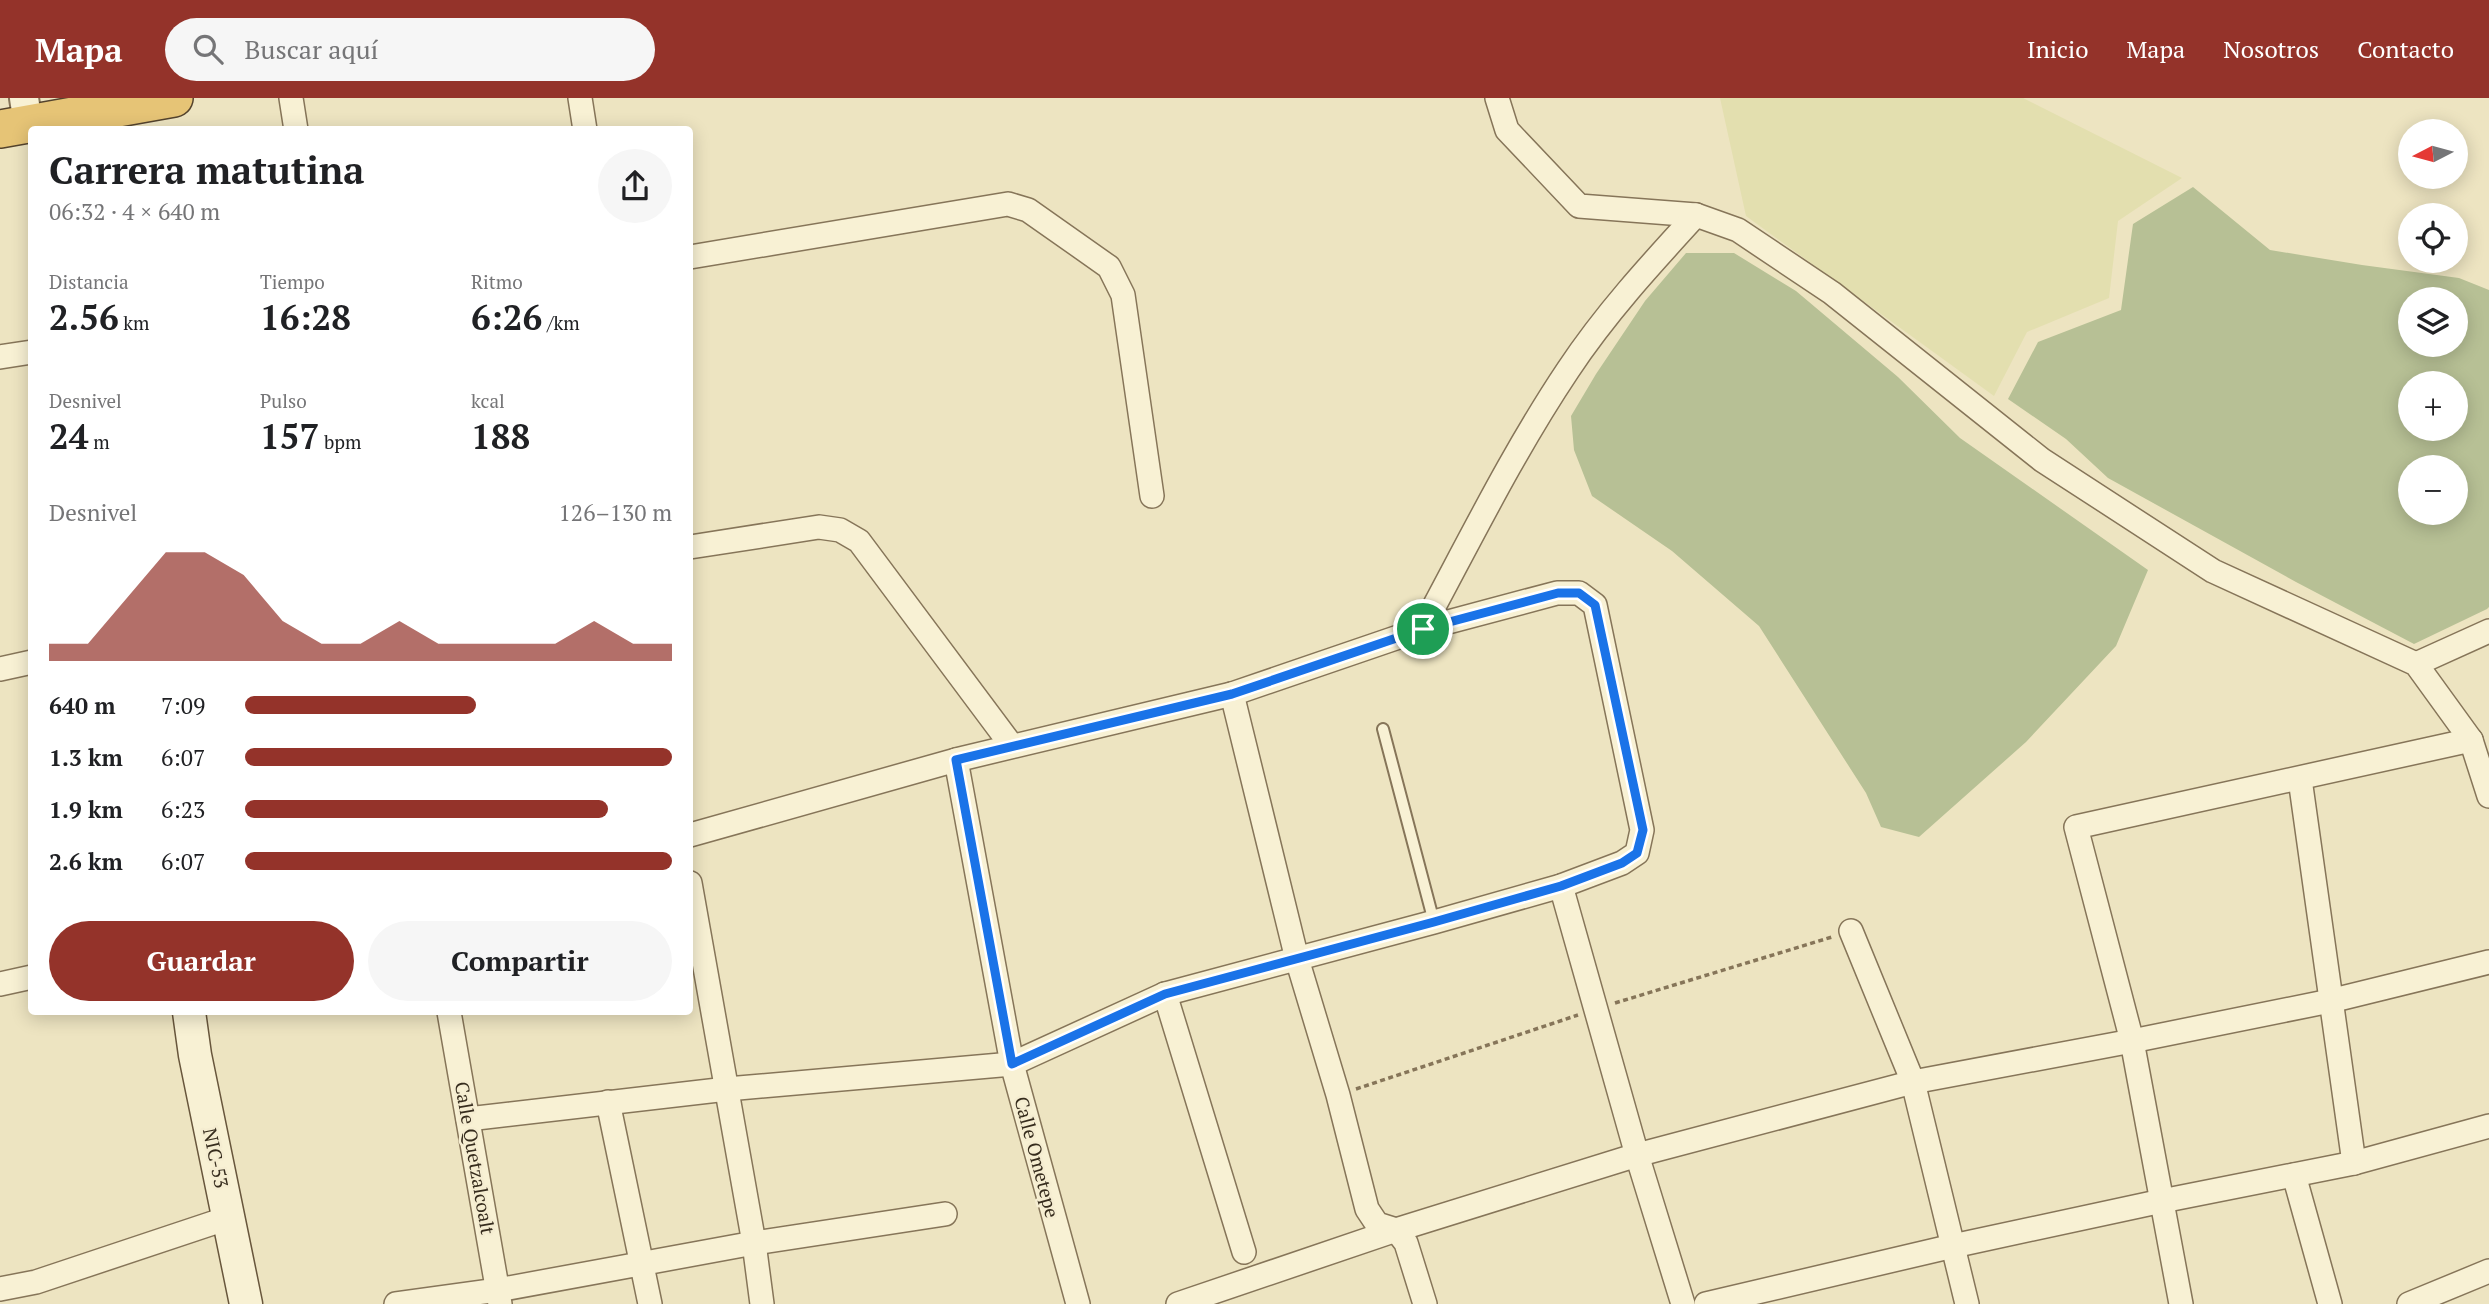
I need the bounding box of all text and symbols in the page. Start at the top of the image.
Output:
search box [165,18,655,81]
text: Mapa [35,28,123,71]
icon: search [189,30,227,68]
text: Buscar aquí [245,32,378,66]
text: Inicio [2027,33,2089,65]
text: Mapa [2127,33,2185,65]
text: Nosotros [2223,33,2319,65]
text: Contacto [2357,33,2454,65]
north arrow [2398,119,2468,189]
map controls [2398,119,2468,525]
text: Carrera matutina [49,145,364,195]
button: share [598,149,672,223]
text: 06:32 · 4 × 640 m [49,196,220,227]
button: locate [2398,203,2468,273]
text: Distancia [49,269,129,294]
text: Tiempo [260,269,325,294]
text: Ritmo [471,269,523,294]
button: layers [2398,287,2468,357]
text: 2.56 [49,294,119,340]
text: 16:28 [260,294,351,340]
text: 6:26 [471,294,542,340]
text: km [119,310,150,335]
text: /km [542,310,580,335]
button: + [2398,371,2468,441]
text: Desnivel [49,388,122,413]
text: Pulso [260,388,307,413]
text: kcal [471,388,505,413]
text: 24 [49,413,89,459]
text: 157 [260,413,319,459]
text: 188 [471,413,530,459]
text: m [89,429,110,454]
text: bpm [319,429,361,454]
button: − [2398,455,2468,525]
text: Desnivel [49,497,137,528]
text: 126–130 m [559,497,672,528]
pin [1393,599,1453,659]
icon: arrive [1404,610,1442,648]
text: 640 m [49,690,115,721]
text: 7:09 [161,690,205,721]
text: 1.3 km [49,742,123,773]
text: 6:07 [161,742,205,773]
text: 1.9 km [49,794,123,825]
text: 6:23 [161,794,205,825]
text: 2.6 km [49,846,123,877]
text: 6:07 [161,846,205,877]
button: Guardar [49,921,354,1001]
button: Compartir [368,921,672,1001]
street label: Calle Quetzalcoalt [450,1079,501,1236]
street label: Calle Ometepe [1009,1094,1066,1220]
street label: NIC-53 [198,1126,235,1190]

